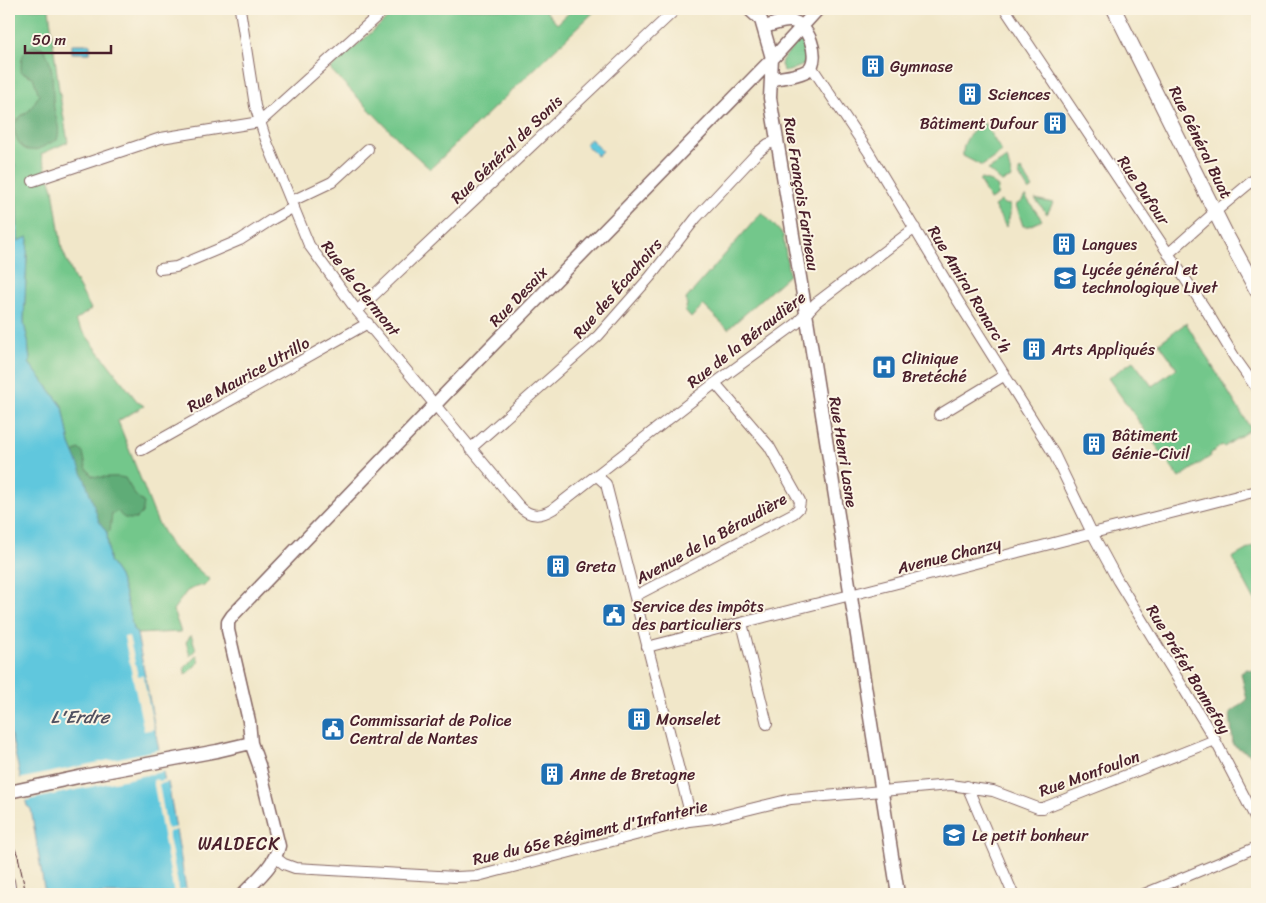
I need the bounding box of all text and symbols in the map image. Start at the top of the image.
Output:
scale bar [25,22,111,54]
text: 50 m [32,27,67,53]
place label: Gymnase [890,52,953,81]
building icon: Gymnase [860,53,886,79]
place label: Sciences [988,80,1051,109]
building icon: Sciences [957,81,983,107]
street label: Rue Général Buat [1161,81,1240,204]
street label: Rue Général de Sonis [443,87,570,211]
place label: Bâtiment Dufour [920,109,1039,138]
building icon: Bâtiment Dufour [1042,110,1068,136]
street label: Rue François Farineau [775,115,828,273]
street label: Rue Dufour [1109,149,1179,232]
street label: Rue Amiral Ronarc'h [920,220,1019,359]
place label: Langues [1082,230,1137,259]
street label: Rue des Écachoirs [565,231,670,345]
building icon: Langues [1051,231,1077,257]
street label: Rue de Clermont [314,234,408,343]
place label: Lycée général et technologique Livet [1082,255,1218,302]
street label: Rue Desaix [482,258,556,334]
school or university icon: Lycée général et technologique Livet [1052,265,1078,291]
street label: Rue de la Béraudière [680,283,812,395]
street label: Rue Maurice Utrillo [181,329,315,420]
place label: Arts Appliqués [1051,335,1156,364]
building icon: Arts Appliqués [1021,336,1047,362]
place label: Clinique Bretéché [902,344,967,391]
hospital icon: Clinique Bretéché [871,354,897,380]
street label: Rue Henri Lasne [820,395,867,510]
place label: Bâtiment Génie-Civil [1112,421,1190,468]
building icon: Bâtiment Génie-Civil [1081,431,1107,457]
street label: Avenue de la Béraudière [629,484,793,593]
street label: Avenue Chanzy [893,528,1005,583]
place label: Greta [576,552,617,581]
building icon: Greta [545,553,571,579]
place label: Service des impôts des particuliers [632,592,764,639]
street label: Rue Préfet Bonnefoy [1138,599,1239,740]
public building icon: Service des impôts des particuliers [601,602,627,628]
water label: L'Erdre [51,701,111,733]
place label: Monselet [656,705,721,734]
place label: Commissariat de Police Central de Nantes [350,706,512,753]
building icon: Monselet [626,706,652,732]
public building icon: Commissariat de Police Central de Nantes [320,716,346,742]
street label: Rue Monfoulon [1035,742,1144,805]
place label: Anne de Bretagne [569,760,695,789]
building icon: Anne de Bretagne [539,761,565,787]
street label: Rue du 65e Régiment d'Infanterie [470,791,711,874]
place label: Le petit bonheur [972,821,1089,850]
school or university icon: Le petit bonheur [941,822,967,848]
district label: WALDECK [198,828,280,860]

